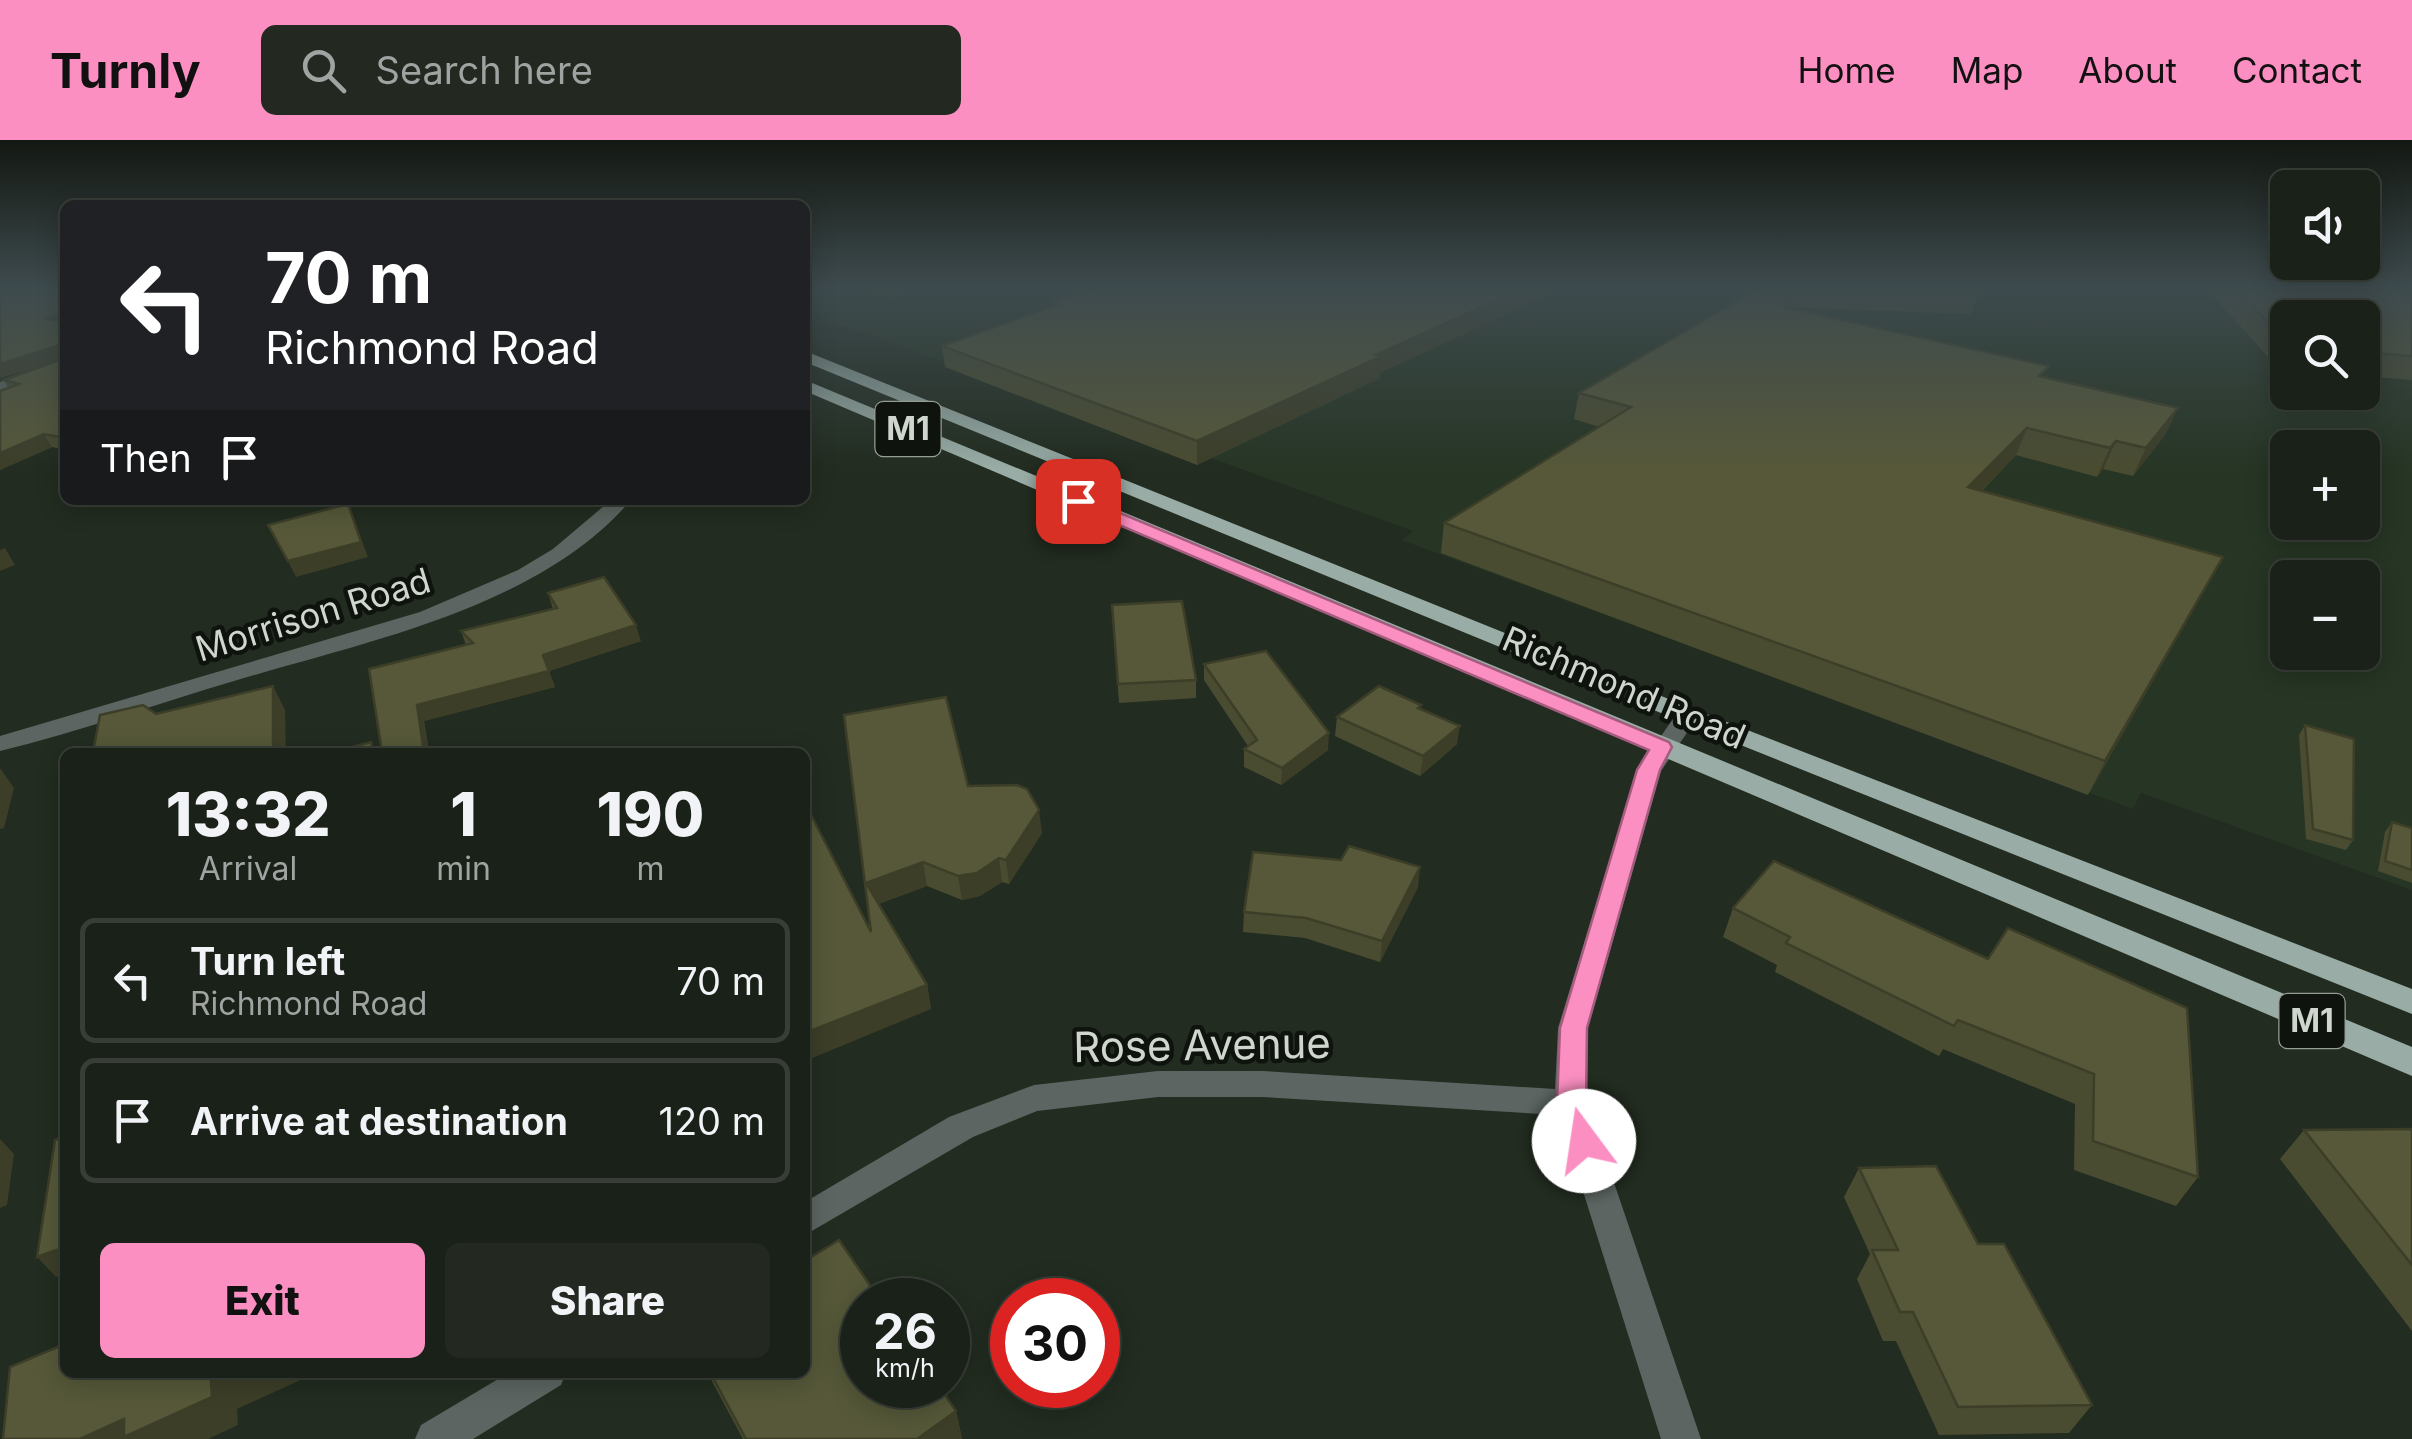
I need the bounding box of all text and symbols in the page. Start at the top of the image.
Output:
search box [261,25,961,115]
text: Turnly [50,41,201,100]
icon: search [296,43,351,98]
text: Search here [376,47,593,93]
text: Home [1798,49,1896,91]
text: Map [1951,49,2023,91]
text: About [2078,49,2177,91]
text: Contact [2232,49,2362,91]
map controls [2270,170,2380,670]
button: sound [2270,170,2380,280]
text: 70 m [265,235,432,320]
icon: left [100,240,230,370]
button: search [2270,300,2380,410]
text: Richmond Road [265,320,599,375]
road number: M1 [876,402,940,456]
icon: arrive [212,430,267,485]
button: + [2270,430,2380,540]
text: Then [100,435,192,481]
pin [1036,459,1121,544]
icon: arrive [1051,474,1106,529]
street label: Morrison Road [190,558,435,670]
button: − [2270,560,2380,670]
street label: Richmond Road [1497,617,1752,757]
text: 13:32 [166,778,330,850]
text: 1 [450,778,477,850]
text: 190 [597,778,704,850]
text: Arrival [199,849,297,888]
text: min [436,849,491,888]
text: m [636,849,664,888]
text: Turn left [190,938,345,984]
icon: left [105,953,160,1008]
text: 70 m [676,958,765,1004]
text: Richmond Road [190,984,427,1023]
road number: M1 [2280,994,2344,1048]
street label: Rose Avenue [1073,1017,1331,1072]
position arrow [1532,1089,1636,1193]
icon: arrive [105,1093,160,1148]
text: Arrive at destination [190,1098,568,1144]
text: 120 m [658,1098,765,1144]
button: Exit [100,1243,425,1358]
button: Share [445,1243,770,1358]
speed limit sign: 30 [990,1278,1120,1408]
text: 26 [873,1301,937,1361]
text: km/h [875,1353,935,1383]

